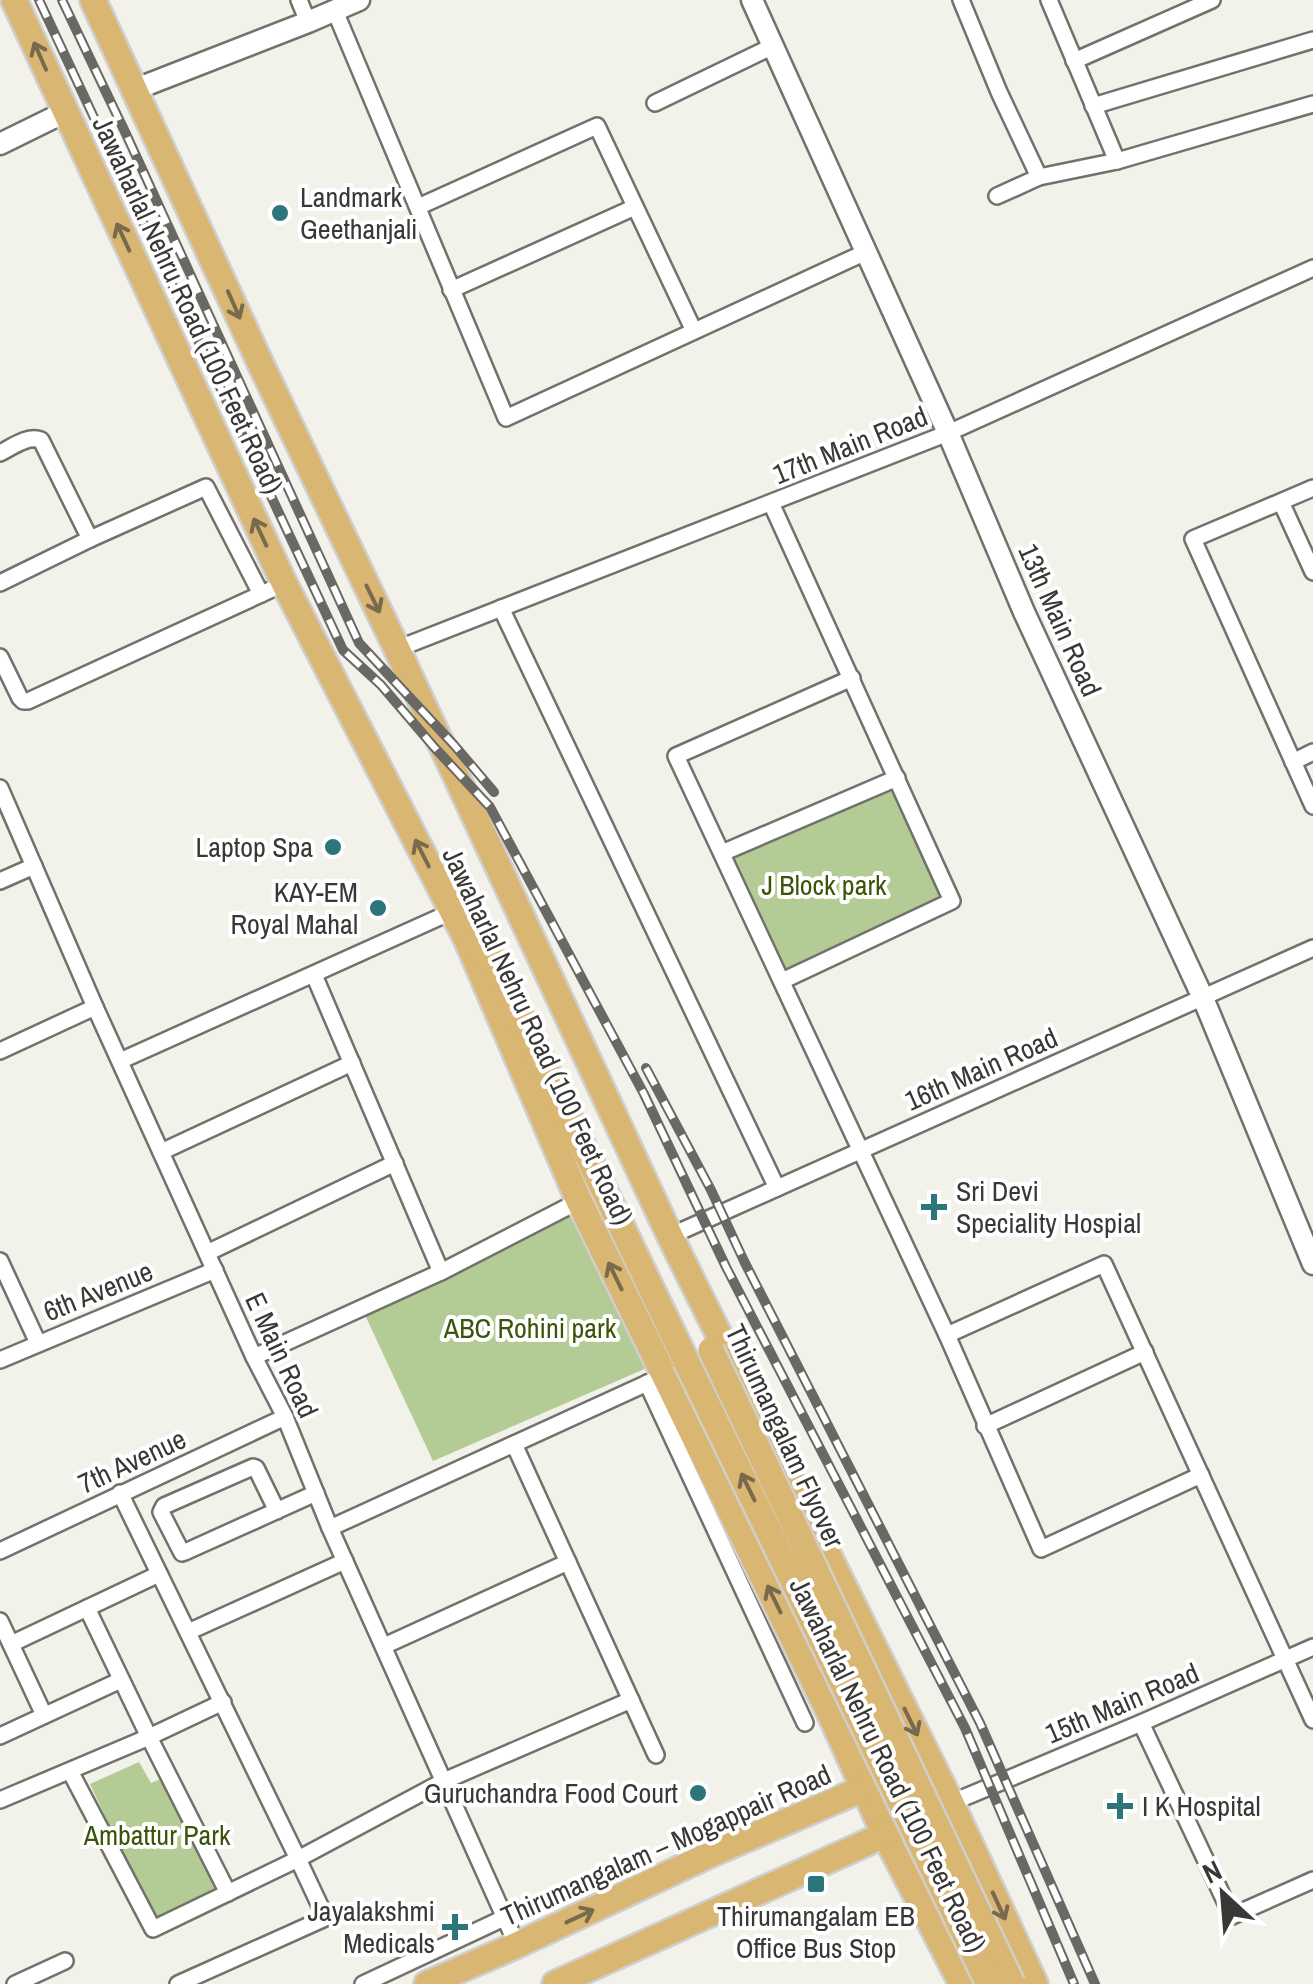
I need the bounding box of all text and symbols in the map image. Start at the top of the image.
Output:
one-way arrow [29,42,48,72]
street label: Jawaharlal Nehru Road (100 Feet Road) [84,110,292,500]
place label: Landmark Geethanjali [300,178,417,248]
marker: Landmark Geethanjali [269,202,291,224]
one-way arrow [113,223,132,253]
one-way arrow [226,289,244,320]
street label: 17th Main Road [767,397,933,493]
one-way arrow [250,518,269,548]
street label: 13th Main Road [1009,538,1111,702]
one-way arrow [364,584,383,613]
place label: Laptop Spa [196,828,313,866]
marker: Laptop Spa [322,836,344,858]
one-way arrow [412,839,431,869]
street label: Jawaharlal Nehru Road (100 Feet Road) [434,841,642,1231]
park label: J Block park [761,866,887,904]
place label: KAY-EM Royal Mahal [230,873,358,943]
marker: KAY-EM Royal Mahal [367,897,389,919]
street label: 16th Main Road [899,1018,1063,1120]
place label: Sri Devi Speciality Hospial [956,1172,1141,1242]
marker: Sri Devi Speciality Hospial [921,1194,947,1220]
street label: 6th Avenue [38,1252,158,1330]
one-way arrow [605,1262,624,1291]
street label: E Main Road [236,1286,328,1424]
park label: ABC Rohini park [443,1309,617,1347]
street label: Thirumangalam Flyover [717,1318,854,1554]
street label: 7th Avenue [72,1420,192,1502]
one-way arrow [737,1473,756,1503]
street label: Jawaharlal Nehru Road (100 Feet Road) [781,1571,995,1959]
one-way arrow [763,1585,782,1615]
street label: 15th Main Road [1039,1654,1205,1752]
one-way arrow [902,1706,921,1736]
street label: Thirumangalam – Mogappair Road [495,1755,837,1935]
place label: Guruchandra Food Court [424,1774,678,1812]
marker: Guruchandra Food Court [687,1782,709,1804]
place label: I K Hospital [1142,1787,1261,1825]
marker: I K Hospital [1107,1793,1133,1819]
park label: Ambattur Park [83,1816,231,1854]
north arrow [1173,1844,1273,1944]
text: N [1196,1851,1228,1892]
marker: Thirumangalam EB Office Bus Stop [805,1873,827,1895]
one-way arrow [990,1890,1009,1920]
place label: Jayalakshmi Medicals [307,1892,435,1962]
place label: Thirumangalam EB Office Bus Stop [717,1897,915,1967]
one-way arrow [564,1905,594,1924]
marker: Jayalakshmi Medicals [444,1916,466,1938]

